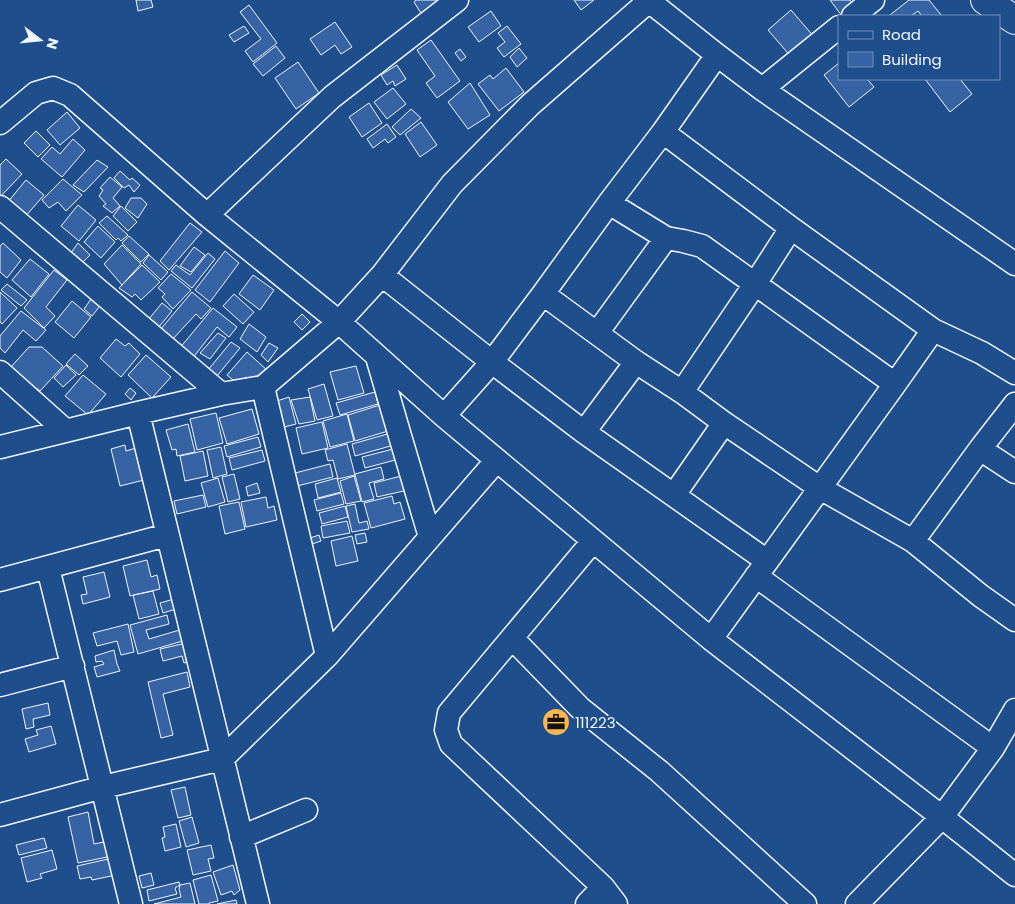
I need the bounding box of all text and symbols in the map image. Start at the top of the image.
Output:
north arrow [15,15,65,65]
legend [838,15,1000,80]
text: Road [882,24,921,45]
text: N [41,36,64,51]
text: Building [882,49,942,70]
office icon: 111223 [541,707,571,737]
place label: 111223 [575,712,616,733]

